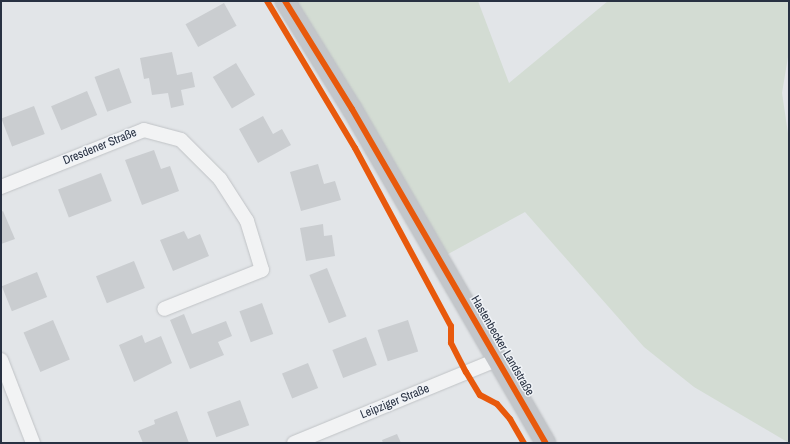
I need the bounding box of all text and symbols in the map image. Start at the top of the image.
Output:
street label: Dresdener Straße [61,126,139,168]
street label: Hastenbecker Landstraße [467,293,537,399]
street label: Leipziger Straße [358,382,432,422]

